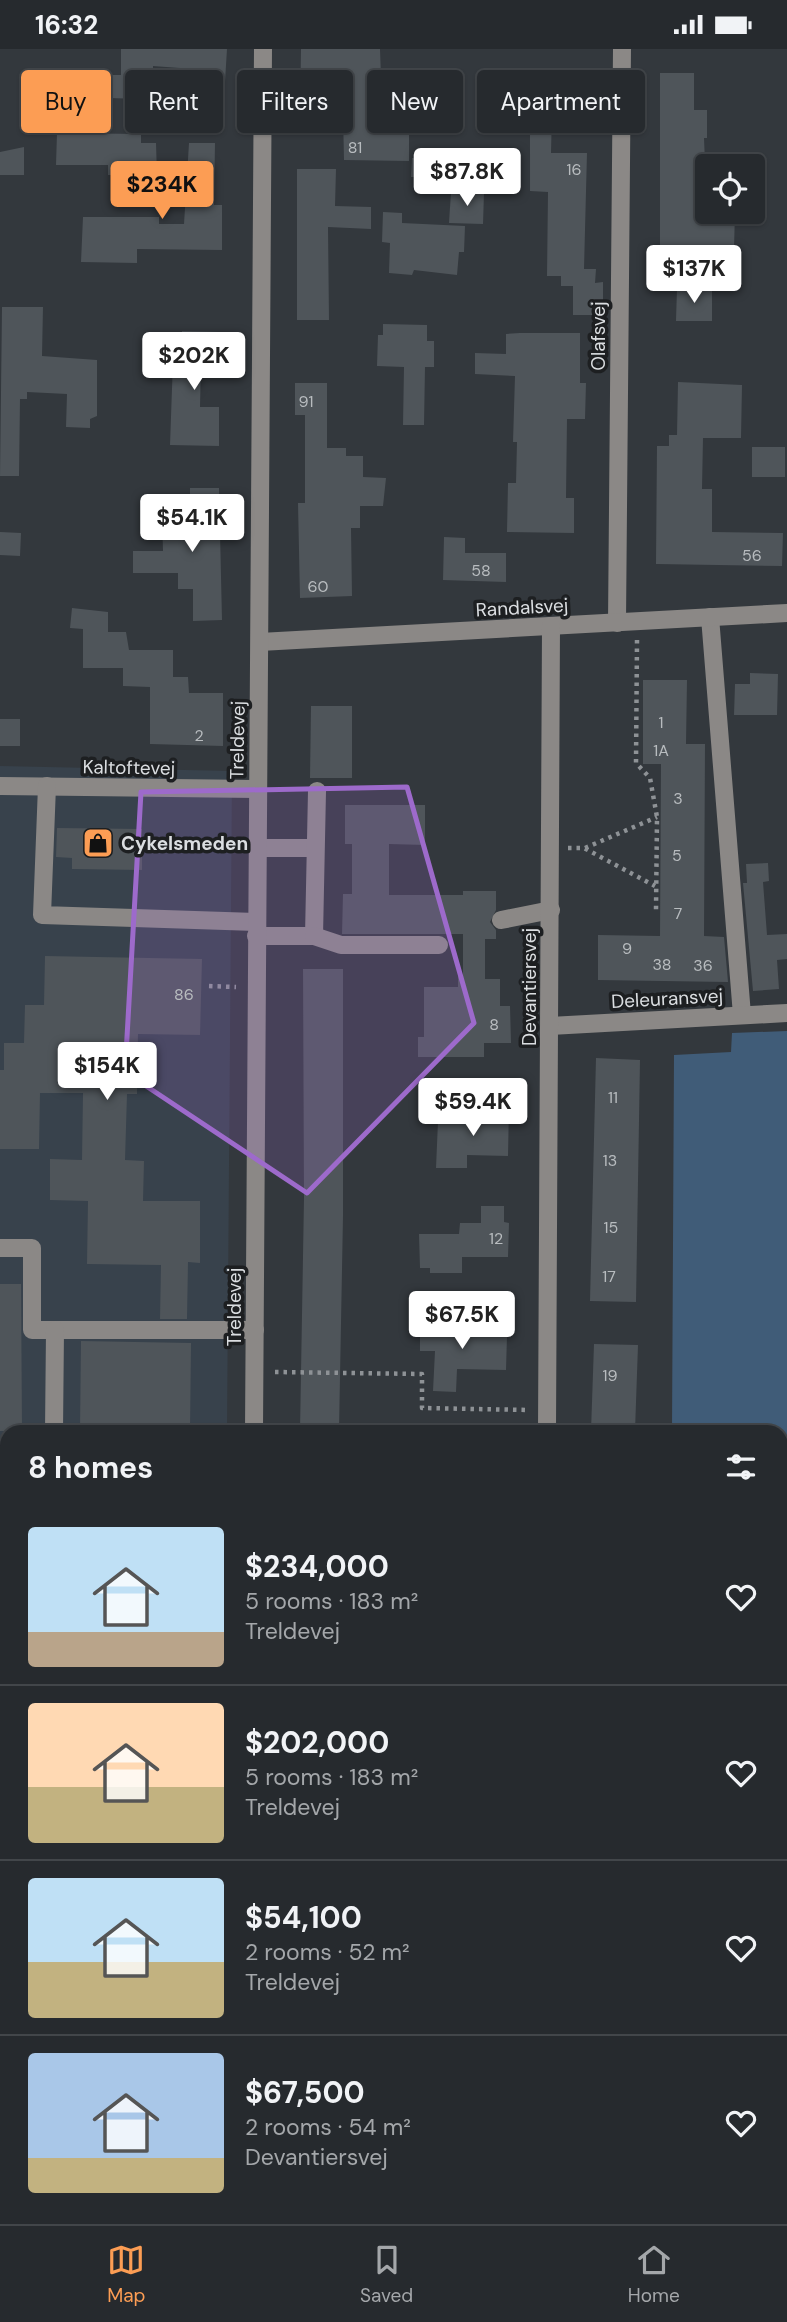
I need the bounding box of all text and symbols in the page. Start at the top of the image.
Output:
text: 16:32 [35,8,98,42]
chip: Buy [21,70,111,133]
chip: Rent [125,70,223,133]
chip: Filters [237,70,353,133]
chip: New [367,70,463,133]
chip: Apartment [477,70,645,133]
house number: 81 [348,137,362,158]
pin: $87.8K [410,149,524,208]
map controls [695,154,765,224]
button: locate [695,154,765,224]
text: $87.8K [430,156,504,186]
house number: 16 [566,159,582,180]
pin: $234K [113,162,211,221]
text: $234K [126,169,198,199]
pin: $137K [645,245,743,305]
text: $137K [662,253,726,283]
street label: Olafsvej [586,301,611,371]
pin: $202K [145,333,243,392]
text: $202K [158,340,230,370]
house number: 91 [299,391,313,412]
pin: $54.1K [135,495,249,554]
text: $54.1K [156,502,228,532]
house number: 56 [742,545,762,566]
house number: 58 [471,560,491,581]
house number: 60 [308,576,329,597]
street label: Randalsvej [475,593,569,622]
street label: Treldevej [224,701,251,779]
house number: 1 [659,712,664,733]
house number: 2 [194,725,204,746]
house number: 1A [653,740,669,761]
street label: Kaltoftevej [82,754,176,781]
house number: 3 [673,788,683,809]
shop icon: Cykelsmeden [81,826,115,860]
place label: Cykelsmeden [121,831,248,856]
house number: 5 [672,845,682,866]
house number: 7 [674,903,682,924]
street label: Devantiersvej [517,928,542,1046]
house number: 9 [622,938,632,959]
house number: 38 [652,954,672,975]
house number: 36 [693,955,713,976]
street label: Deleuransvej [610,983,724,1014]
house number: 86 [174,984,194,1005]
house number: 8 [489,1014,499,1035]
pin: $154K [58,1042,156,1102]
text: $154K [74,1050,140,1080]
pin: $59.4K [416,1079,530,1138]
text: $59.4K [434,1086,512,1116]
house number: 11 [608,1087,618,1108]
house number: 13 [603,1150,617,1171]
house number: 15 [604,1217,618,1238]
house number: 12 [489,1228,503,1249]
house number: 17 [602,1266,616,1287]
street label: Treldevej [222,1268,247,1346]
pin: $67.5K [405,1291,519,1351]
text: $67.5K [425,1299,499,1329]
house number: 19 [602,1365,618,1386]
text: 8 homes [28,1448,153,1487]
icon: filters [722,1448,760,1486]
text: $234,000 [245,1547,389,1586]
icon: home [84,1555,168,1639]
icon: heart [722,1578,760,1616]
text: 5 rooms · 183 m² [245,1586,418,1616]
text: Treldevej [245,1616,340,1646]
text: $202,000 [245,1723,389,1762]
icon: home [84,1731,168,1815]
icon: heart [722,1754,760,1792]
text: 5 rooms · 183 m² [245,1762,418,1792]
text: Treldevej [245,1792,340,1822]
text: $54,100 [245,1898,362,1937]
icon: home [84,1906,168,1990]
icon: heart [722,1929,760,1967]
text: 2 rooms · 52 m² [245,1937,410,1967]
text: Treldevej [245,1967,340,1997]
text: $67,500 [245,2073,365,2112]
icon: home [84,2081,168,2165]
icon: heart [722,2104,760,2142]
text: 2 rooms · 54 m² [245,2112,411,2142]
text: Devantiersvej [245,2142,388,2172]
tab: Map [107,2241,145,2308]
tab: Saved [360,2241,413,2308]
tab: Home [628,2241,680,2308]

